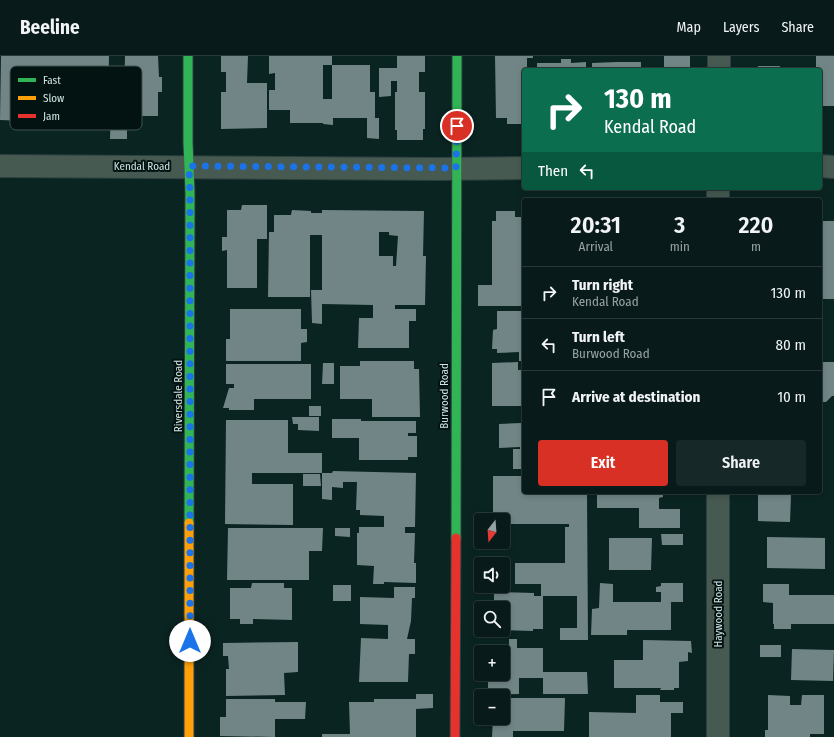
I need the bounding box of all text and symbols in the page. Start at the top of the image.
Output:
text: Beeline [20,16,80,39]
text: Map [677,19,701,36]
text: Layers [723,19,759,36]
text: Share [781,19,814,36]
legend [10,66,142,130]
text: Fast [43,74,61,87]
text: 130 m [604,82,672,115]
icon: right [538,84,590,136]
text: Slow [43,92,64,105]
pin [440,109,474,143]
text: Jam [43,110,60,123]
icon: arrive [446,115,468,137]
text: Kendal Road [604,116,696,138]
street label: Kendal Road [114,160,170,173]
icon: left [576,160,598,182]
text: Then [538,162,568,180]
text: 20:31 [571,211,621,239]
text: 3 [674,211,685,239]
text: 220 [738,211,773,239]
text: Arrival [579,239,613,254]
text: min [670,239,690,254]
text: m [751,239,761,254]
text: Turn right [572,276,633,294]
icon: right [538,282,560,304]
text: 130 m [771,284,806,302]
text: Kendal Road [572,294,639,309]
text: Turn left [572,328,625,346]
icon: left [538,334,560,356]
text: 80 m [776,336,806,354]
text: Burwood Road [572,346,650,361]
street label: Riversdale Road [172,360,185,432]
street label: Burwood Road [438,363,451,429]
icon: arrive [538,386,560,408]
text: Arrive at destination [572,388,700,406]
text: 10 m [777,388,806,406]
button: Exit [538,440,668,486]
button: Share [676,440,806,486]
north arrow [474,513,510,549]
map controls [474,513,510,725]
button: sound [474,557,510,593]
street label: Haywood Road [712,581,725,647]
button: search [474,601,510,637]
position arrow [169,620,211,662]
button: + [474,645,510,681]
button: − [474,689,510,725]

